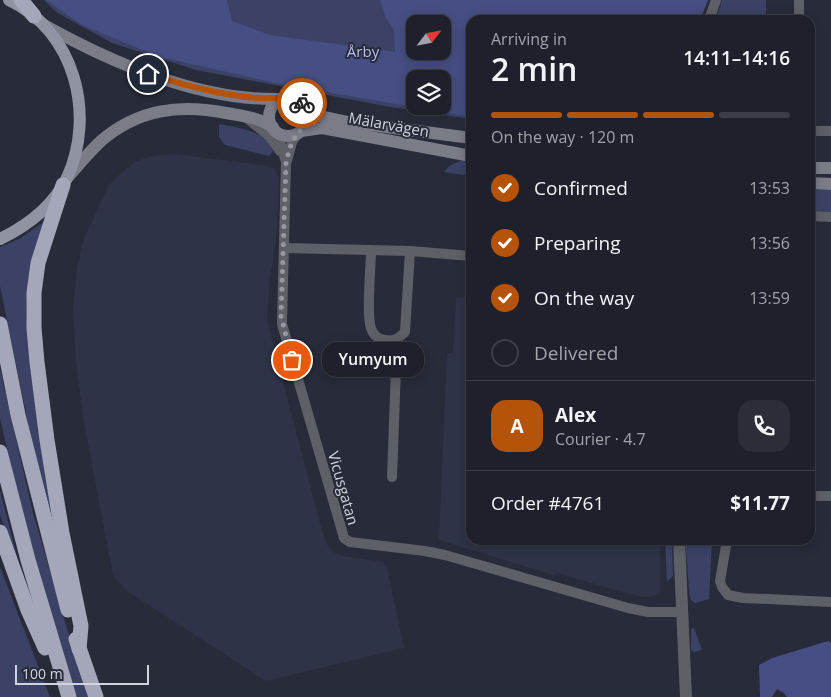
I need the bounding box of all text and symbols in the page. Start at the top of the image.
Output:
north arrow [406,15,451,60]
map controls [406,15,451,115]
text: Arriving in [491,28,567,50]
park label: Årby [347,41,380,61]
text: 14:11–14:16 [683,45,790,71]
text: 2 min [491,47,577,90]
pin [127,53,169,95]
icon: home [134,60,162,88]
button: layers [406,70,451,115]
courier [277,78,327,128]
icon: bike [288,89,316,117]
street label: Mälarvägen [347,107,431,141]
text: On the way · 120 m [491,126,634,148]
icon: check [491,174,519,202]
text: Confirmed [534,175,628,201]
text: 13:53 [749,177,790,199]
icon: check [491,229,519,257]
text: Preparing [534,230,621,256]
text: 13:56 [749,232,790,254]
icon: check [491,284,519,312]
text: On the way [534,285,634,311]
text: 13:59 [749,287,790,309]
pin [271,339,313,381]
text: Delivered [534,340,618,366]
callout: Yumyum [322,342,424,378]
icon: bag [278,346,306,374]
text: Yumyum [339,348,407,370]
button: phone [738,400,790,452]
text: Alex [555,402,596,428]
text: A [510,413,524,439]
text: Courier · 4.7 [555,428,646,450]
street label: Vicusgatan [324,449,364,527]
text: Order #4761 [491,490,604,516]
text: $11.77 [730,490,790,516]
scale bar [15,662,149,685]
text: 100 m [22,664,63,683]

